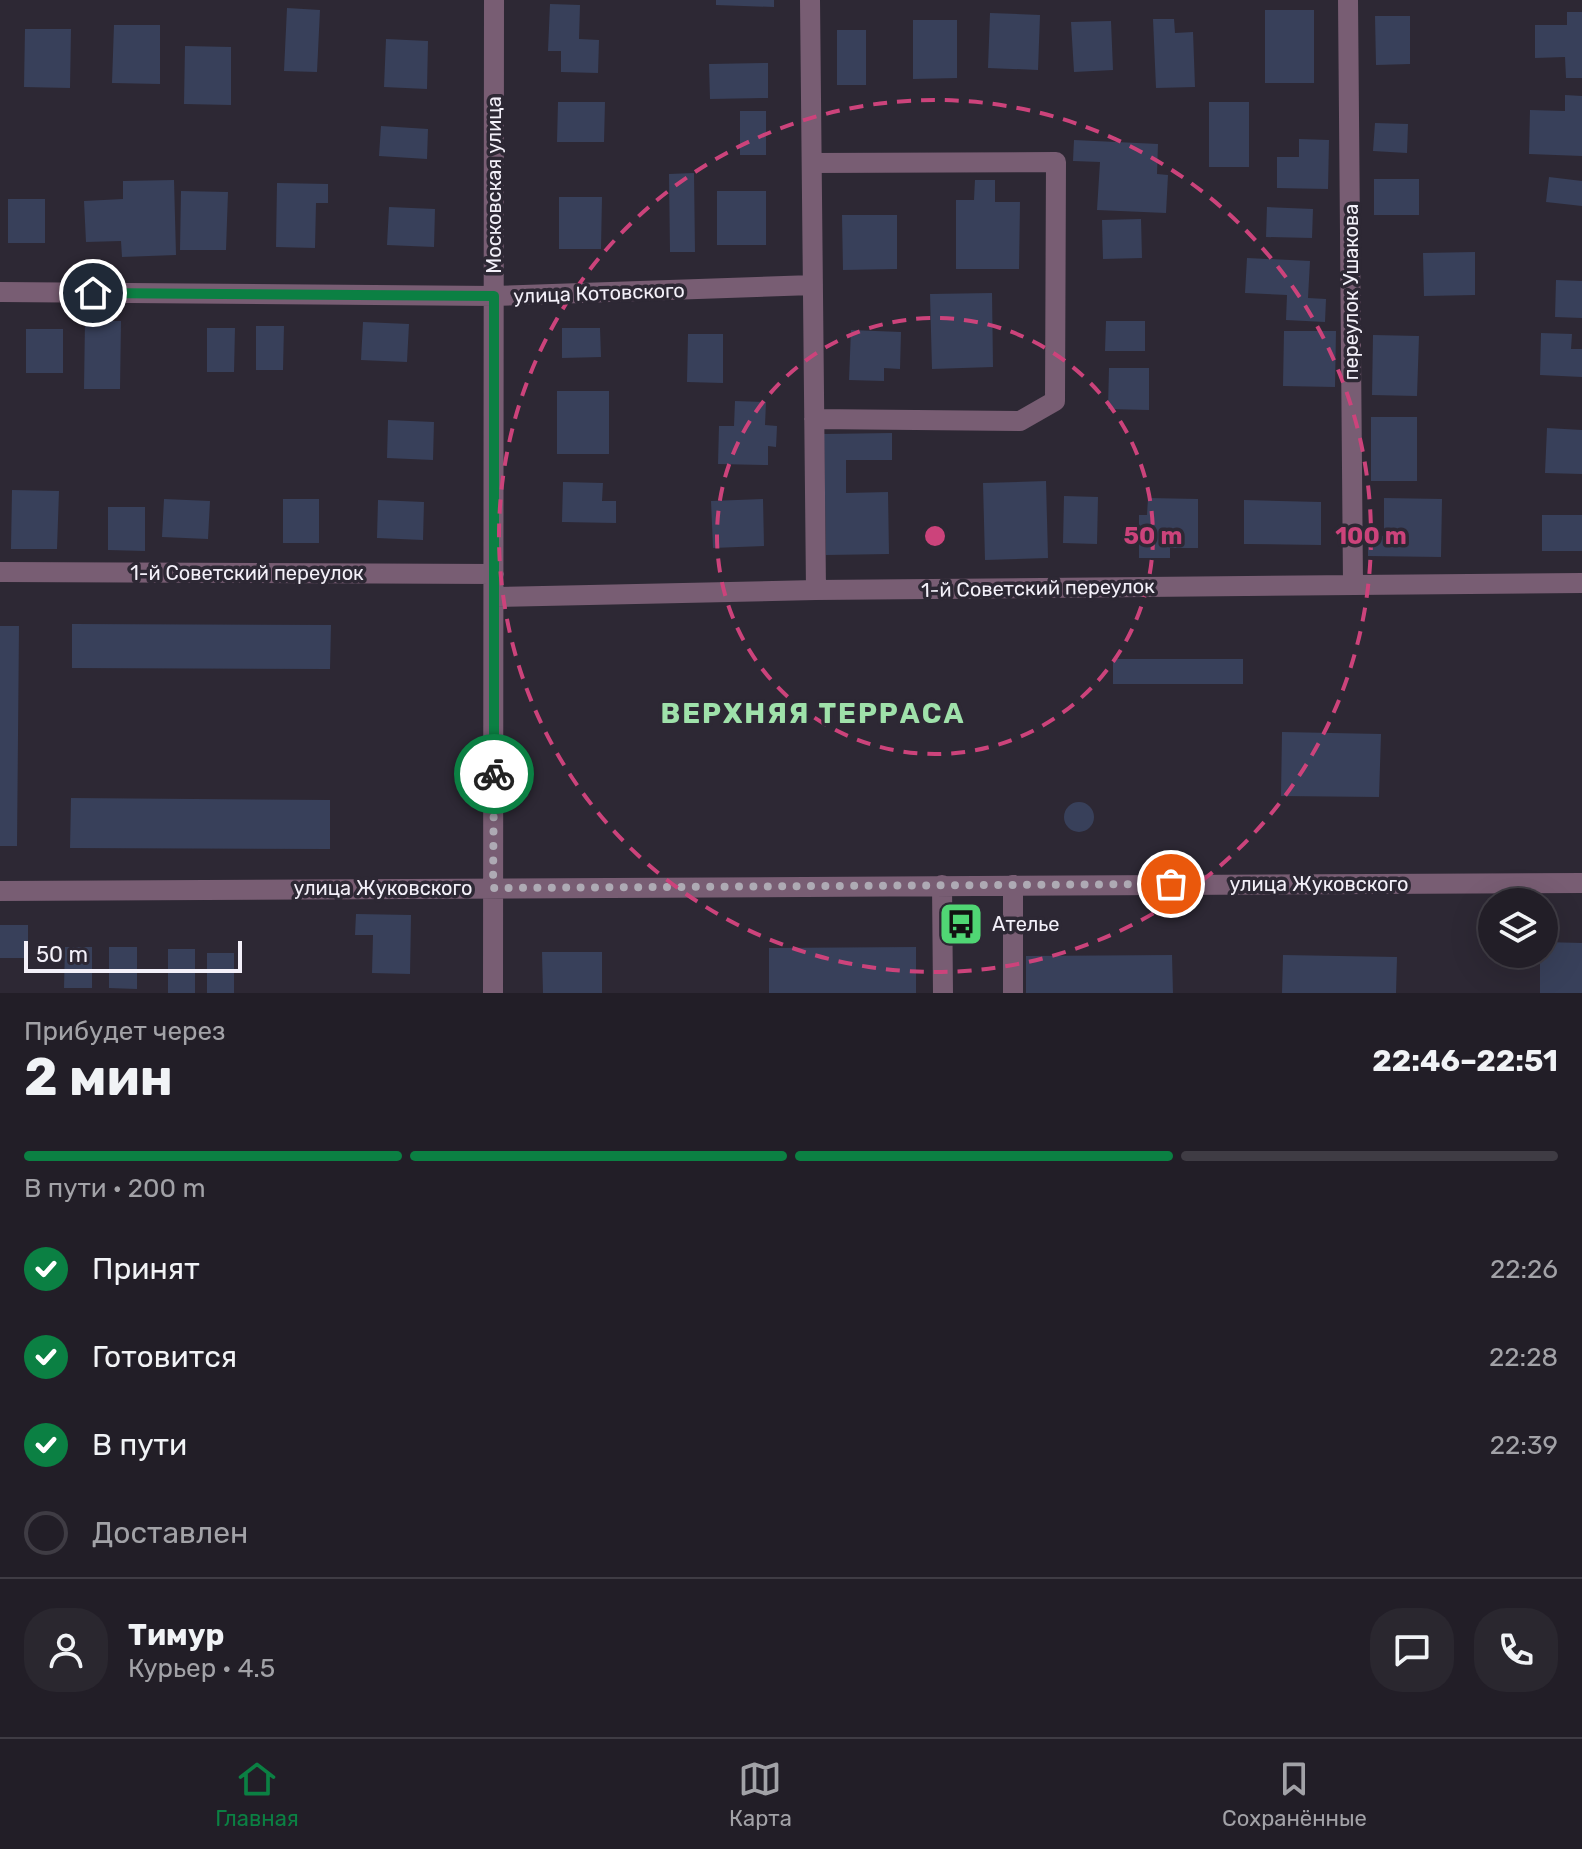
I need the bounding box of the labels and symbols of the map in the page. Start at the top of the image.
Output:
street label: Московская улица [482,96,506,274]
street label: переулок Ушакова [1339,204,1363,380]
pin [59,259,127,327]
street label: улица Котовского [513,278,685,308]
centre of rings [921,522,949,550]
text: 50 m [1124,522,1182,550]
text: 100 m [1335,522,1407,550]
street label: 1-й Советский переулок [130,561,364,585]
street label: 1-й Советский переулок [921,574,1155,602]
district label: ВЕРХНЯЯ ТЕРРАСА [660,697,966,730]
courier [454,734,534,814]
pin [1137,850,1205,918]
street label: улица Жуковского [1230,872,1408,896]
street label: улица Жуковского [294,876,472,900]
bus stop icon: Ателье [937,900,985,948]
place label: Ателье [992,912,1060,936]
scale bar [24,937,242,973]

